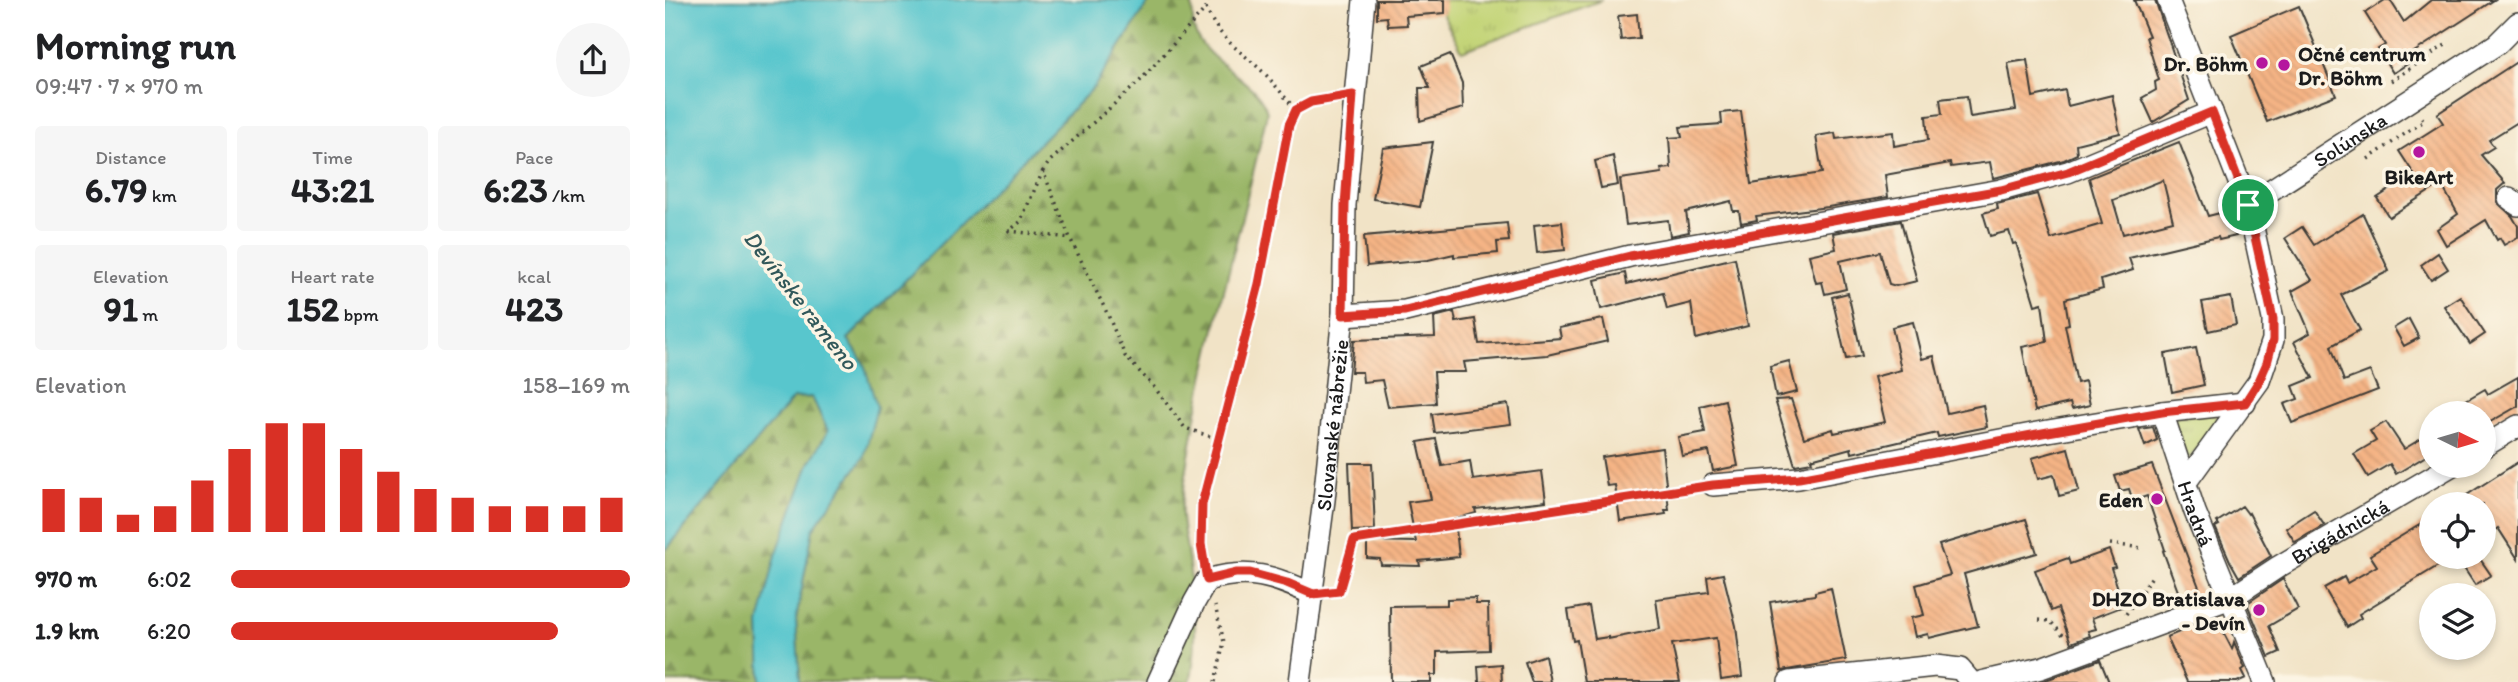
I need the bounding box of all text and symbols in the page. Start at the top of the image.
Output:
text: Morning run [35,23,236,69]
button: share [556,23,630,97]
place label: Očné centrum Dr. Böhm [2298,41,2426,90]
place label: Dr. Böhm [2163,51,2248,76]
marker: Dr. Böhm [2254,55,2270,71]
marker: Očné centrum Dr. Böhm [2276,57,2292,73]
text: 09:47 · 7 × 970 m [35,72,203,100]
street label: Solúnska [2308,107,2391,172]
marker: BikeArt [2411,144,2427,160]
text: Distance [95,146,166,169]
text: Time [312,146,353,169]
text: Pace [515,146,553,169]
place label: BikeArt [2384,164,2454,189]
text: 6.79 [85,169,148,211]
text: 43:21 [291,169,374,211]
text: 6:23 [483,169,548,211]
pin [2218,175,2278,235]
text: km [148,184,177,207]
text: /km [548,184,585,207]
icon: arrive [2229,186,2267,224]
water label: Devínske rameno [738,225,865,376]
text: Elevation [93,265,169,288]
text: Heart rate [290,265,375,288]
text: kcal [517,265,551,288]
text: 91 [103,288,138,330]
text: 152 [286,288,339,330]
text: 423 [505,288,563,330]
text: m [138,303,158,326]
text: bpm [339,303,379,326]
street label: Slovanské nábrežie [1310,338,1353,512]
text: Elevation [35,371,126,399]
text: 158–169 m [522,371,630,399]
north arrow [2419,401,2495,478]
map controls [2419,401,2496,660]
street label: Hradná [2173,477,2220,550]
place label: Eden [2099,487,2144,512]
marker: Eden [2149,491,2165,507]
button: locate [2419,492,2496,569]
street label: Brigádnická [2286,493,2393,569]
text: 970 m [35,565,97,593]
text: 6:02 [147,565,191,593]
button: layers [2419,583,2496,660]
place label: DHZO Bratislava - Devín [2092,586,2246,635]
marker: DHZO Bratislava - Devín [2251,602,2267,618]
text: 1.9 km [35,617,99,645]
text: 6:20 [147,617,191,645]

